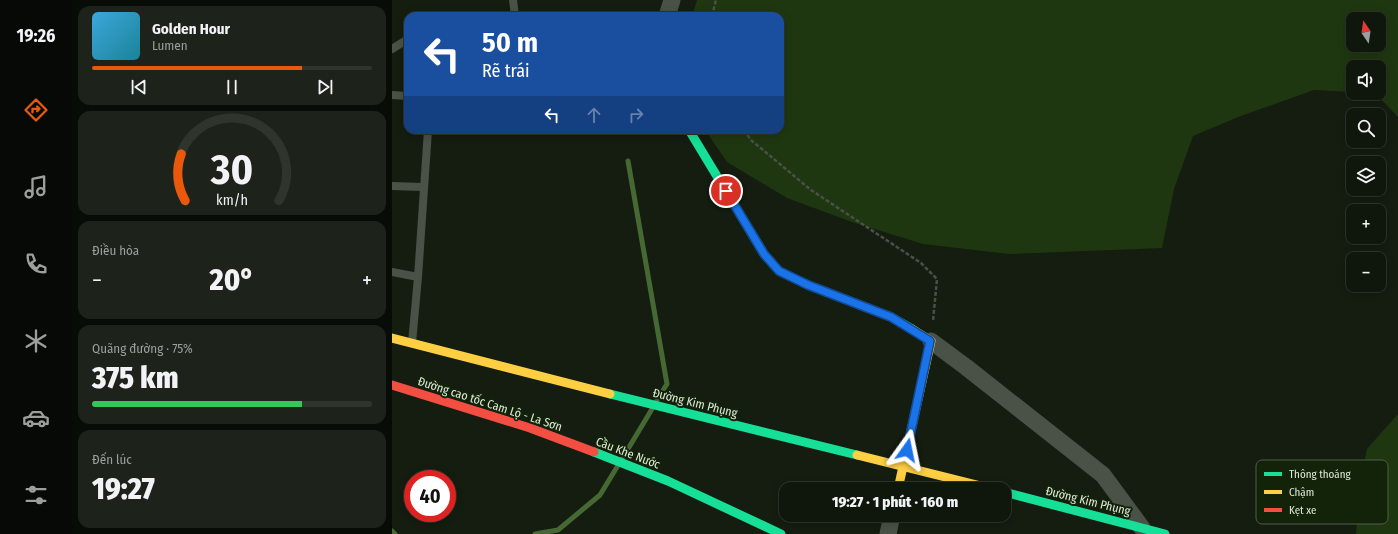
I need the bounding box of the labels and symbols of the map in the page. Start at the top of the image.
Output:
north arrow [1346,12,1386,52]
pin [709,174,743,208]
street label: Đường cao tốc Cam Lộ - La Sơn [416,373,564,434]
street label: Đường Kim Phụng [651,386,739,420]
position arrow [886,429,928,471]
street label: Cầu Khe Nước [594,433,662,472]
legend [1256,460,1388,524]
text: Thông thoáng [1289,468,1351,481]
speed limit sign: 40 [404,470,456,522]
street label: Đường Kim Phụng [1044,484,1132,518]
text: Chậm [1289,486,1314,499]
text: Kẹt xe [1289,504,1316,517]

